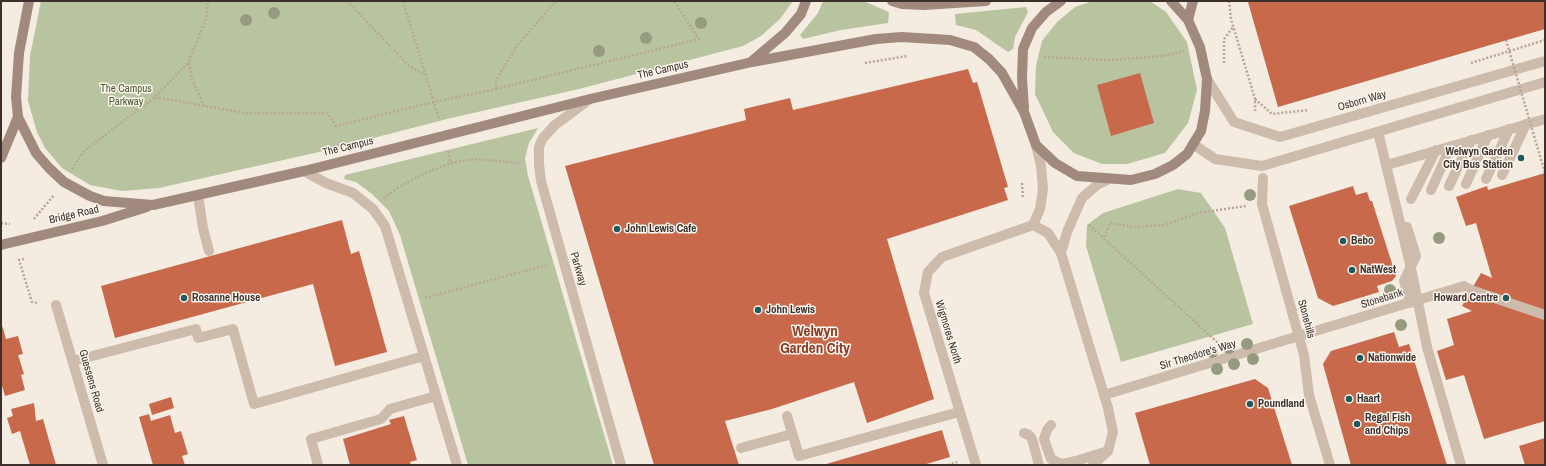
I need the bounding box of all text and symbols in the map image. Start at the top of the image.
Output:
street label: The Campus [636,58,690,82]
park label: The Campus Parkway [100,82,152,108]
street label: Osborn Way [1336,88,1388,114]
street label: The Campus [321,134,375,160]
place label: Welwyn Garden City Bus Station [1443,145,1513,171]
marker: Welwyn Garden City Bus Station [1516,153,1526,163]
street label: Bridge Road [48,203,100,227]
place label: John Lewis Cafe [625,222,696,236]
marker: John Lewis Cafe [612,224,622,234]
place label: Bebo [1351,234,1374,248]
marker: Bebo [1338,236,1348,246]
street label: Parkway [567,251,589,287]
place label: NatWest [1360,263,1396,277]
marker: NatWest [1347,265,1357,275]
street label: Stonebank [1359,286,1405,312]
place label: Rosanne House [192,291,260,305]
place label: Howard Centre [1434,291,1498,305]
marker: Rosanne House [179,293,189,303]
marker: Howard Centre [1501,293,1511,303]
street label: Stonehills [1294,298,1318,340]
street label: Wigmores North [932,299,964,365]
place label: John Lewis [766,303,815,317]
marker: John Lewis [753,305,763,315]
district label: Welwyn Garden City [780,323,850,358]
street label: Sir Theodore's Way [1158,337,1238,373]
street label: Guessens Road [76,348,106,414]
place label: Nationwide [1368,351,1416,365]
marker: Nationwide [1355,353,1365,363]
place label: Haart [1357,392,1380,406]
marker: Haart [1344,394,1354,404]
place label: Poundland [1258,397,1305,411]
marker: Poundland [1245,399,1255,409]
place label: Regal Fish and Chips [1365,411,1411,437]
marker: Regal Fish and Chips [1352,419,1362,429]

